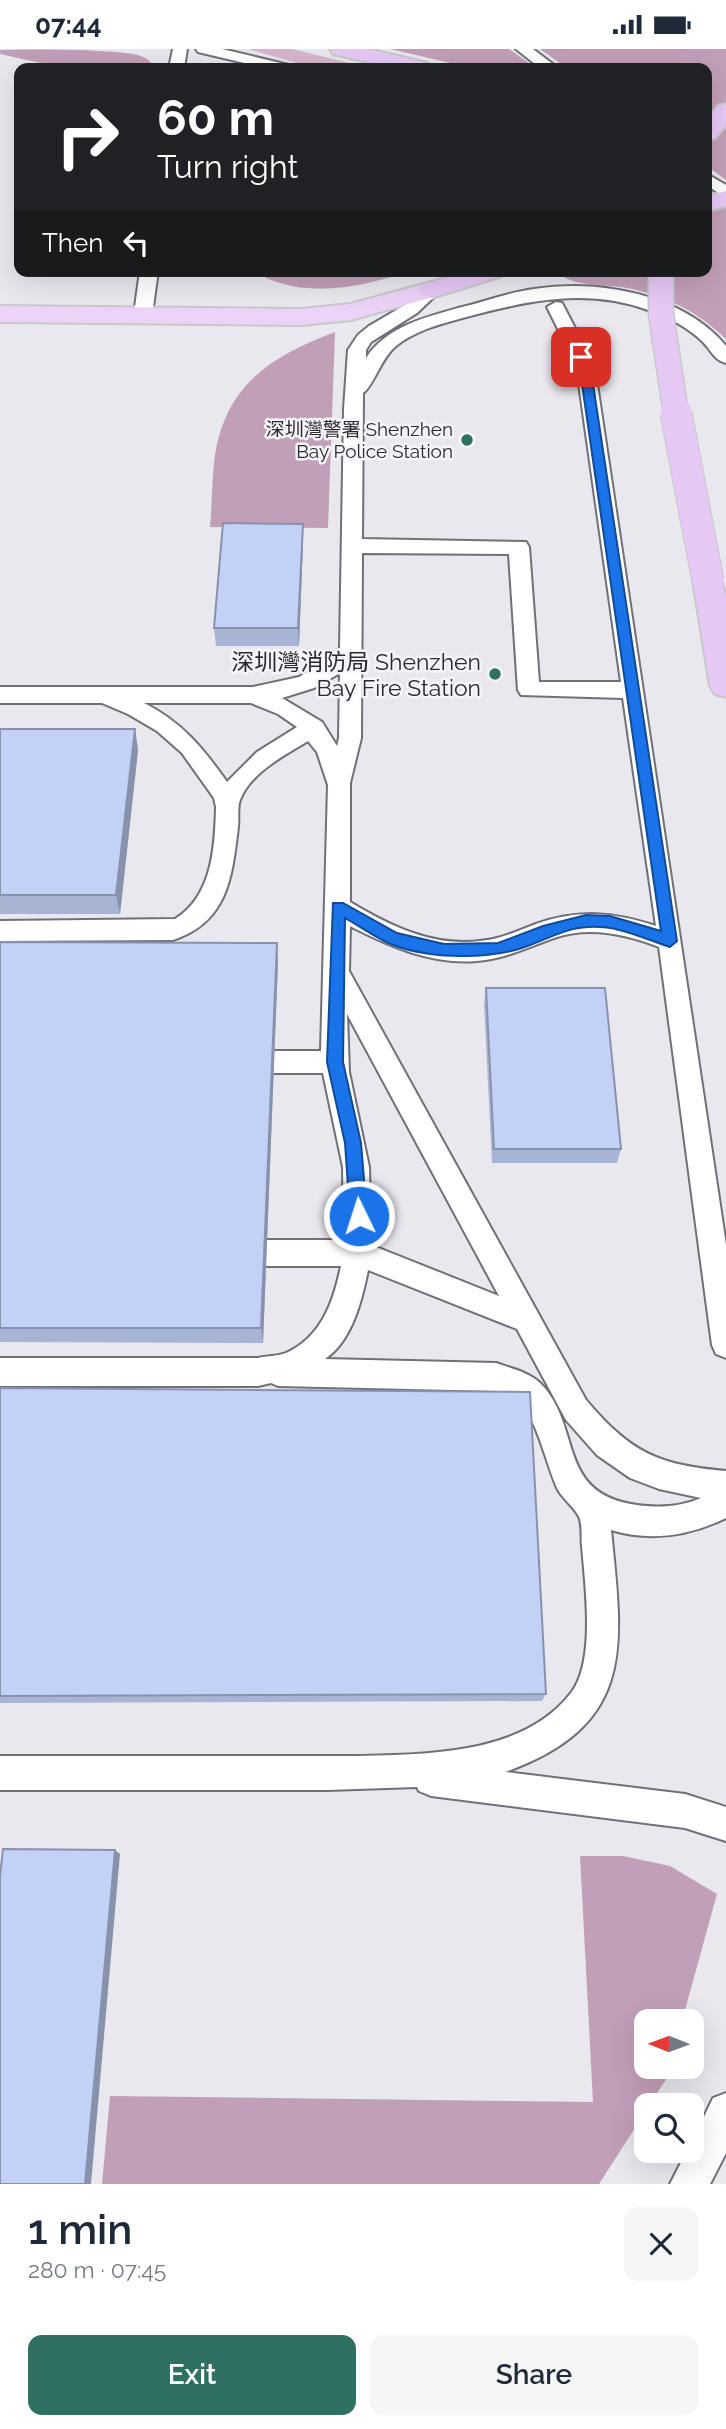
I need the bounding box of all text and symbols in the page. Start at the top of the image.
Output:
text: 07:44 [35,10,102,40]
text: 60 m [157,89,274,146]
icon: right [42,91,133,182]
text: Turn right [157,148,298,185]
icon: left [117,224,155,262]
text: Then [42,228,103,258]
pin [551,327,611,387]
icon: arrive [562,338,600,376]
place label: 深圳灣警署 Shenzhen Bay Police Station [266,418,453,462]
marker: 深圳灣警署 Shenzhen Bay Police Station [459,432,475,448]
place label: 深圳灣消防局 Shenzhen Bay Fire Station [231,648,481,701]
marker: 深圳灣消防局 Shenzhen Bay Fire Station [487,666,503,682]
position arrow [322,1179,396,1253]
north arrow [634,2009,704,2079]
map controls [634,2009,704,2163]
button: search [634,2093,704,2163]
text: 1 min [28,2205,132,2254]
button: close [624,2207,698,2281]
text: 280 m · 07:45 [28,2256,166,2283]
button: Exit [28,2335,356,2415]
button: Share [370,2335,698,2415]

